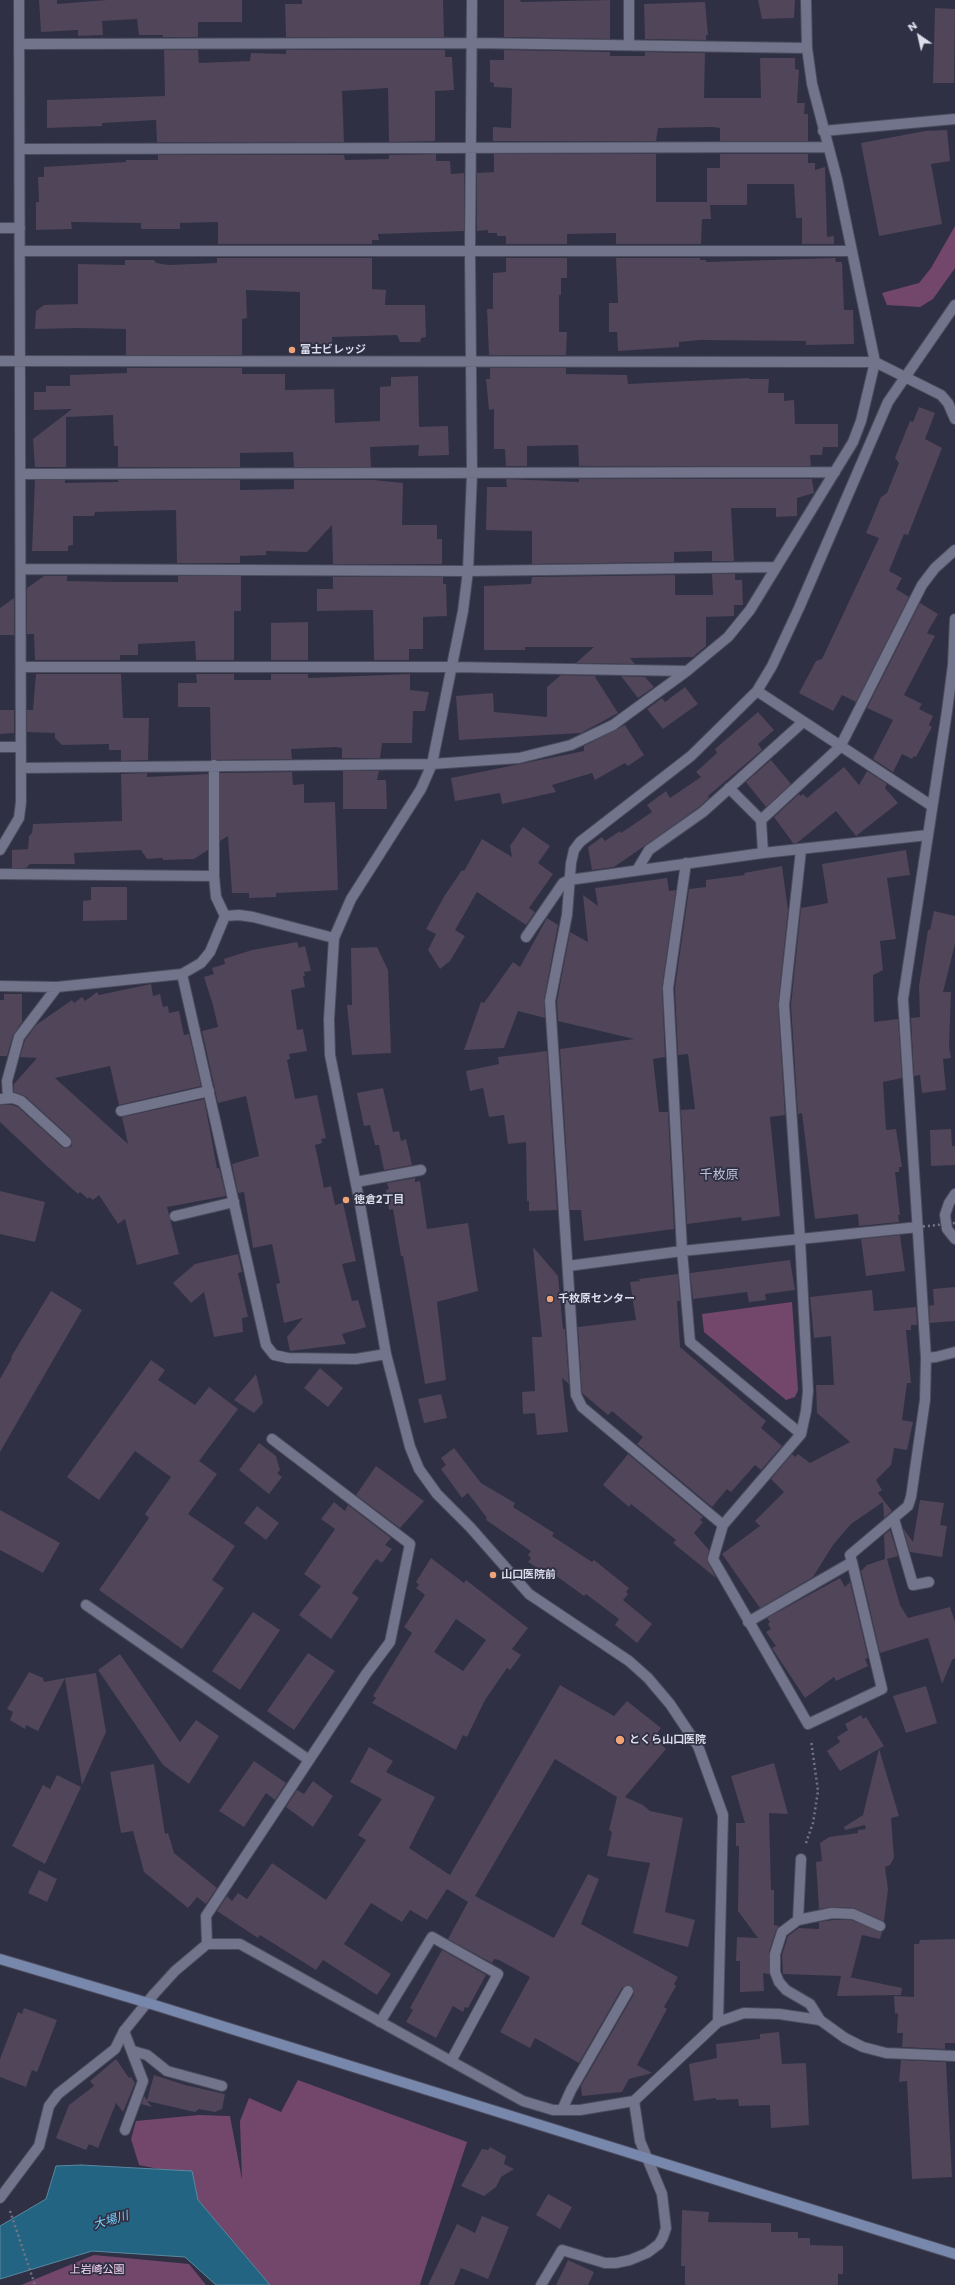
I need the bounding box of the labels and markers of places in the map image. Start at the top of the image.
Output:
place label: 富士ビレッジ [300,343,366,357]
marker: 富士ビレッジ [287,345,297,355]
place label: 徳倉2丁目 [354,1193,404,1207]
marker: 徳倉2丁目 [341,1195,351,1205]
place label: 千枚原センター [558,1292,635,1306]
marker: 千枚原センター [545,1294,555,1304]
place label: 山口医院前 [501,1568,556,1582]
marker: 山口医院前 [488,1570,498,1580]
place label: とくら山口医院 [629,1733,706,1747]
marker: とくら山口医院 [614,1734,626,1746]

